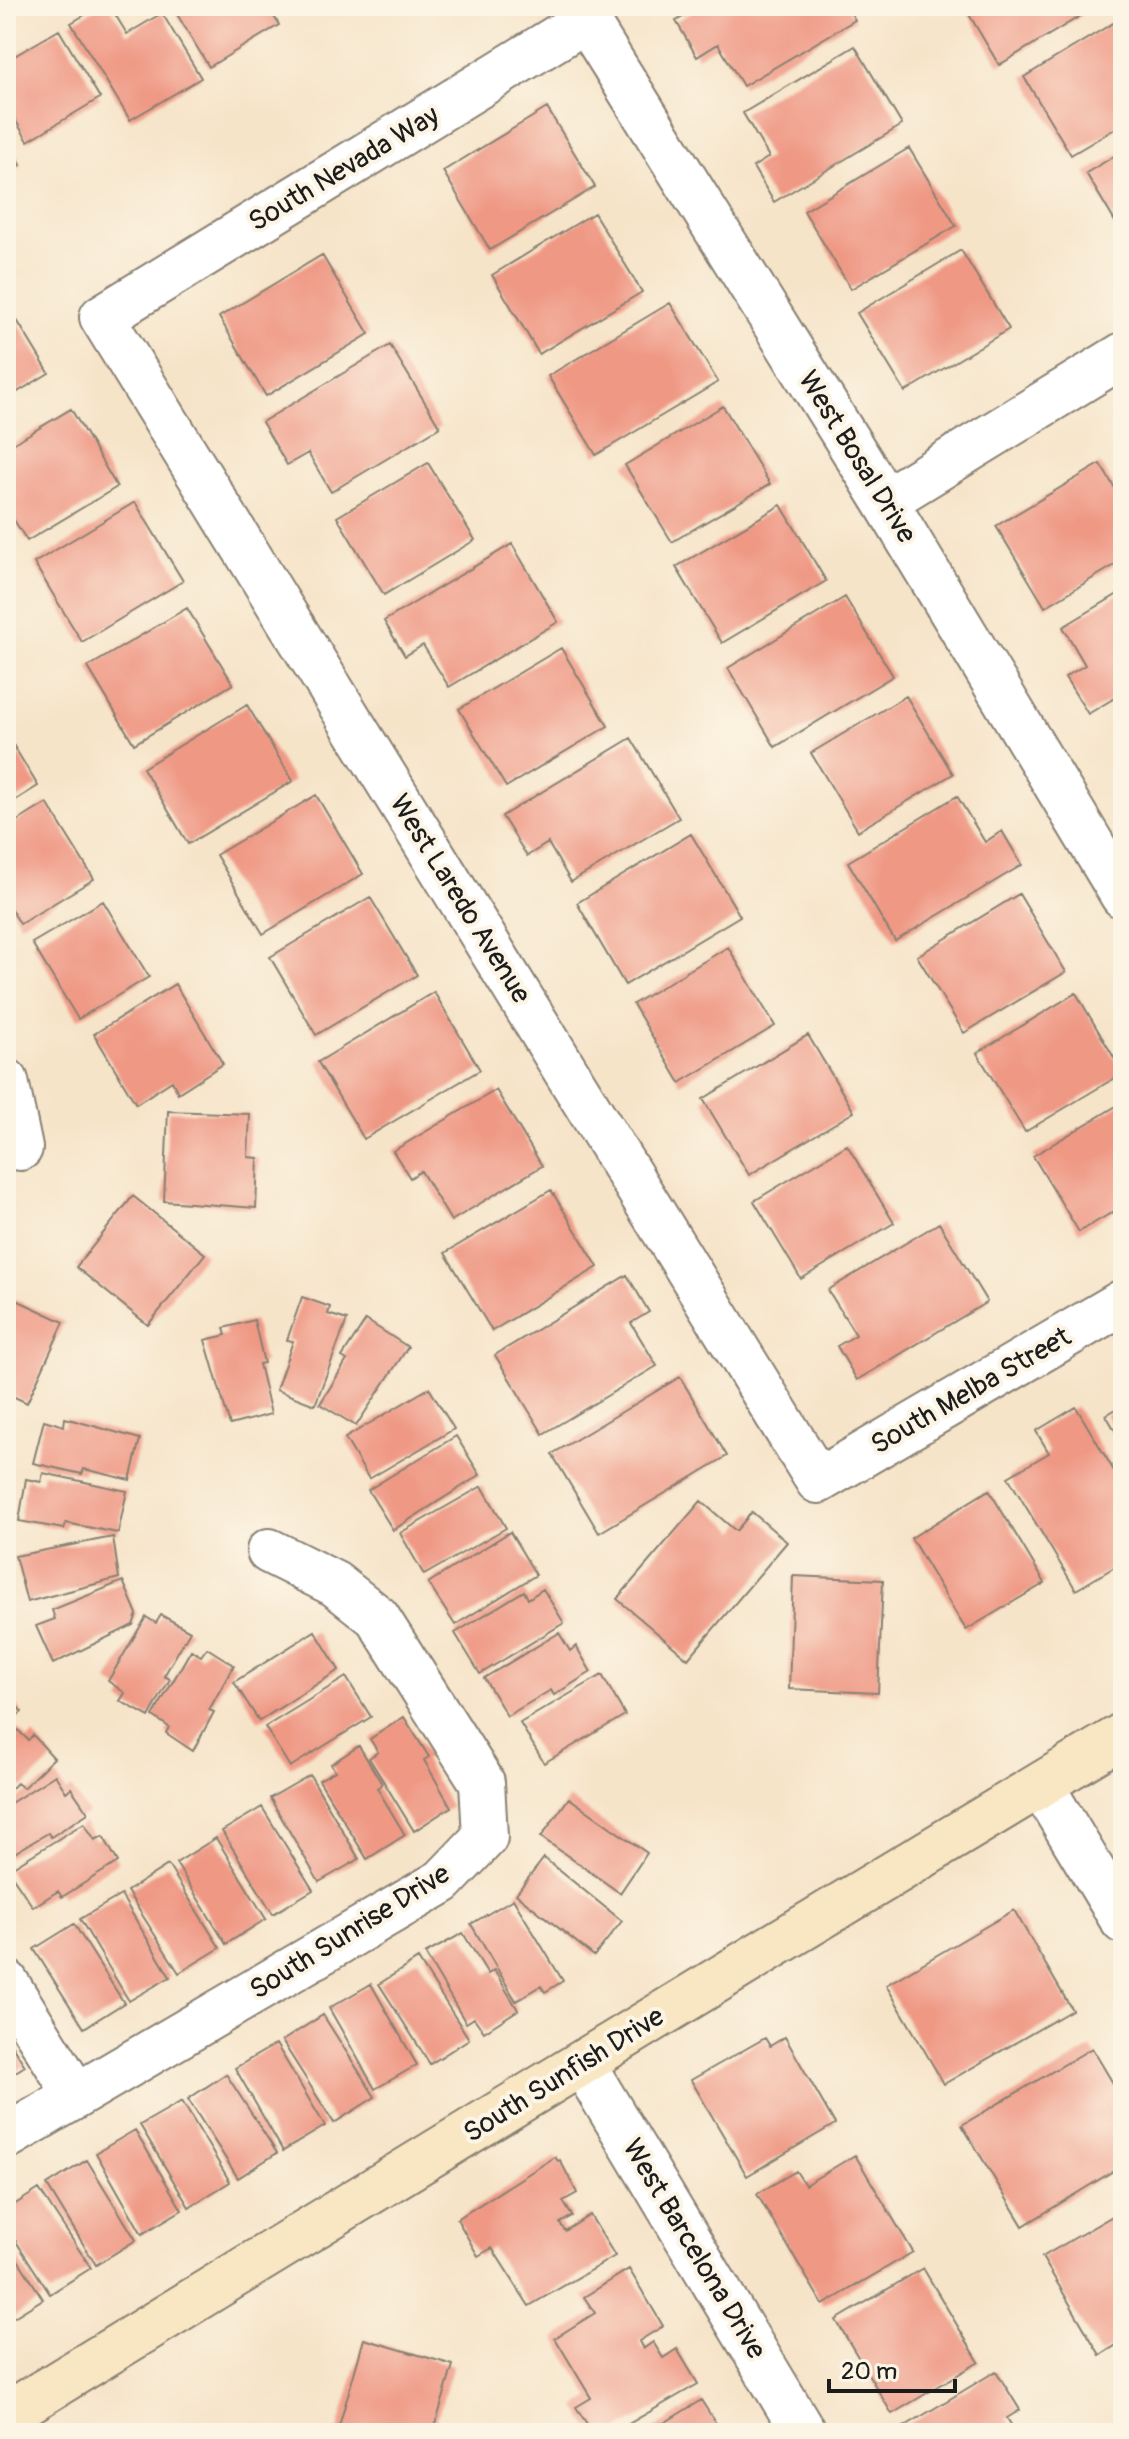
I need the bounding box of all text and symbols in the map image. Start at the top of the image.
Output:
street label: South Nevada Way [242,98,446,240]
street label: West Bosal Drive [790,364,924,550]
street label: West Laredo Avenue [382,788,539,1010]
street label: South Melba Street [865,1319,1078,1462]
street label: South Sunrise Drive [243,1856,457,2008]
street label: South Sunfish Drive [457,1999,671,2151]
street label: West Barcelona Drive [614,2133,774,2366]
scale bar [829,2343,955,2393]
text: 20 m [841,2357,897,2386]

